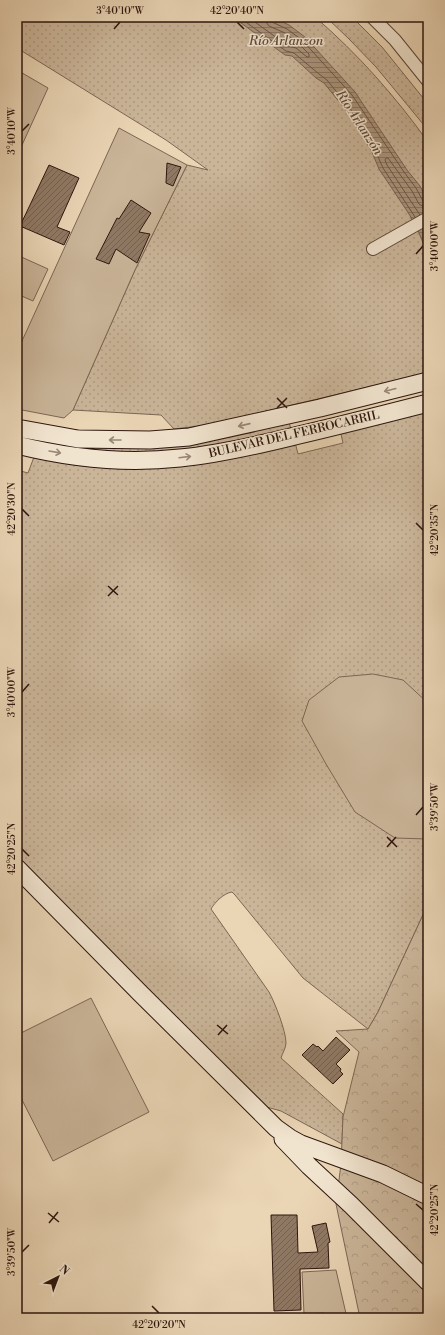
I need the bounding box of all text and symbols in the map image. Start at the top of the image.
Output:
text: 3°40'10"W [96,5,145,17]
text: 42°20'40"N [210,5,264,17]
water label: Río Arlanzon [248,33,324,49]
water label: Río Arlanzón [332,86,387,159]
text: 3°40'10"W [6,106,18,155]
text: 3°40'00"W [429,220,441,271]
one-way arrow [384,387,397,394]
street label: BULEVAR DEL FERROCARRIL [206,408,381,462]
one-way arrow [238,422,251,430]
one-way arrow [109,436,122,444]
one-way arrow [48,448,61,456]
one-way arrow [178,454,191,461]
text: 42°20'30"N [6,482,18,536]
text: 42°20'35"N [429,503,441,556]
text: 3°40'00"W [6,666,18,717]
text: 3°39'50"W [429,782,441,831]
text: 42°20'25"N [6,822,18,875]
text: 42°20'25"N [429,1183,441,1236]
text: 3°39'50"W [6,1227,18,1276]
north arrow [38,1257,78,1297]
text: N [56,1262,72,1279]
text: 42°20'20"N [132,1319,186,1331]

